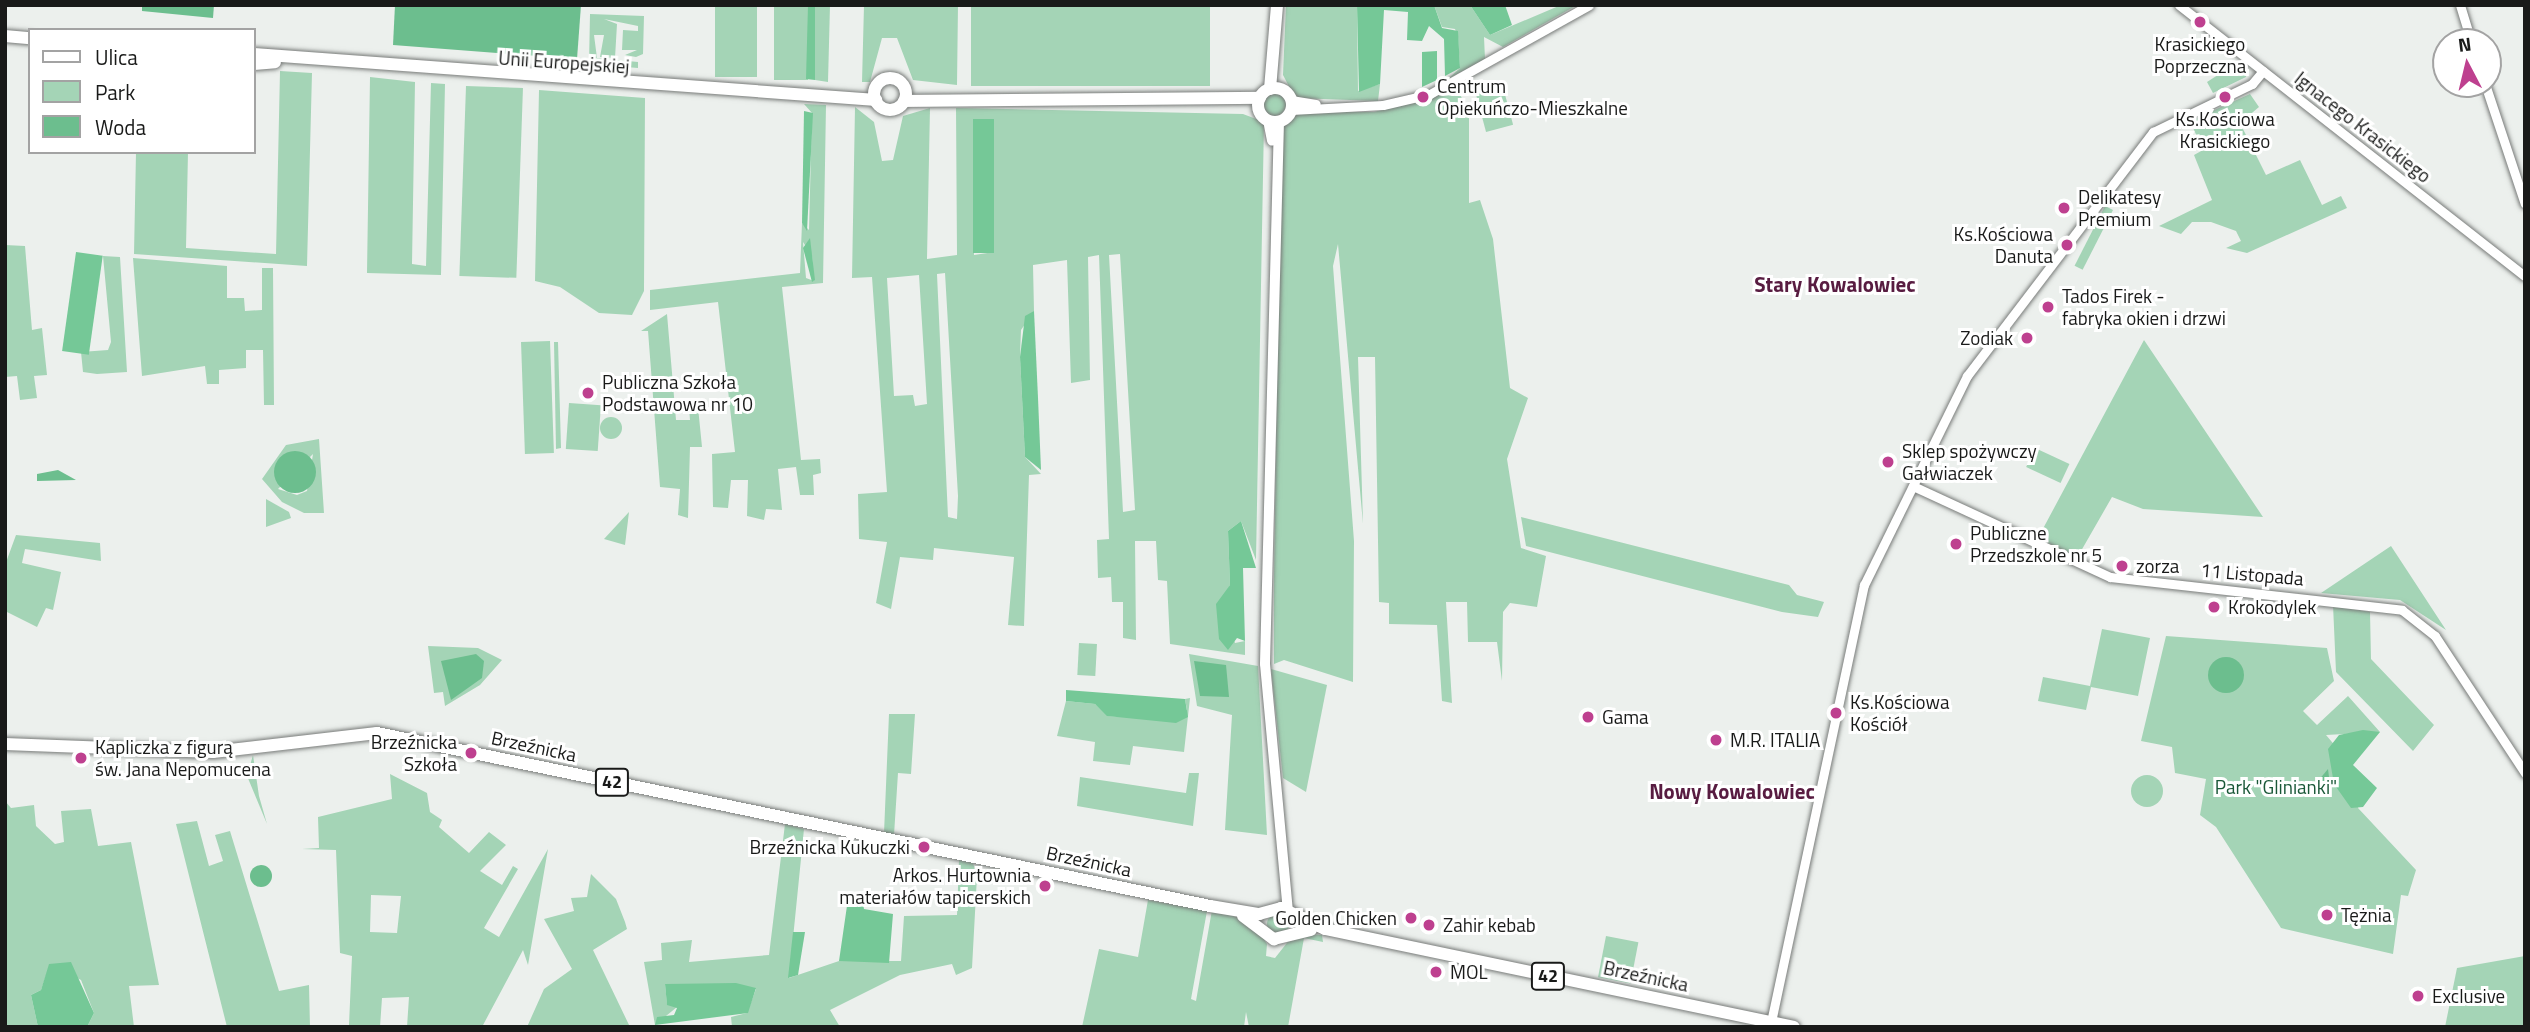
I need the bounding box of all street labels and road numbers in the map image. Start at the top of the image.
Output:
street label: Unii Europejskiej [498,46,630,78]
street label: Ignacego Krasickiego [2290,67,2436,187]
street label: 11 Listopada [2200,558,2304,590]
street label: Brzeźnicka [489,726,579,766]
road number: 42 [594,768,630,796]
street label: Brzeźnicka [1044,841,1134,881]
street label: Brzeźnicka [1601,956,1691,996]
road number: 42 [1530,961,1566,990]

